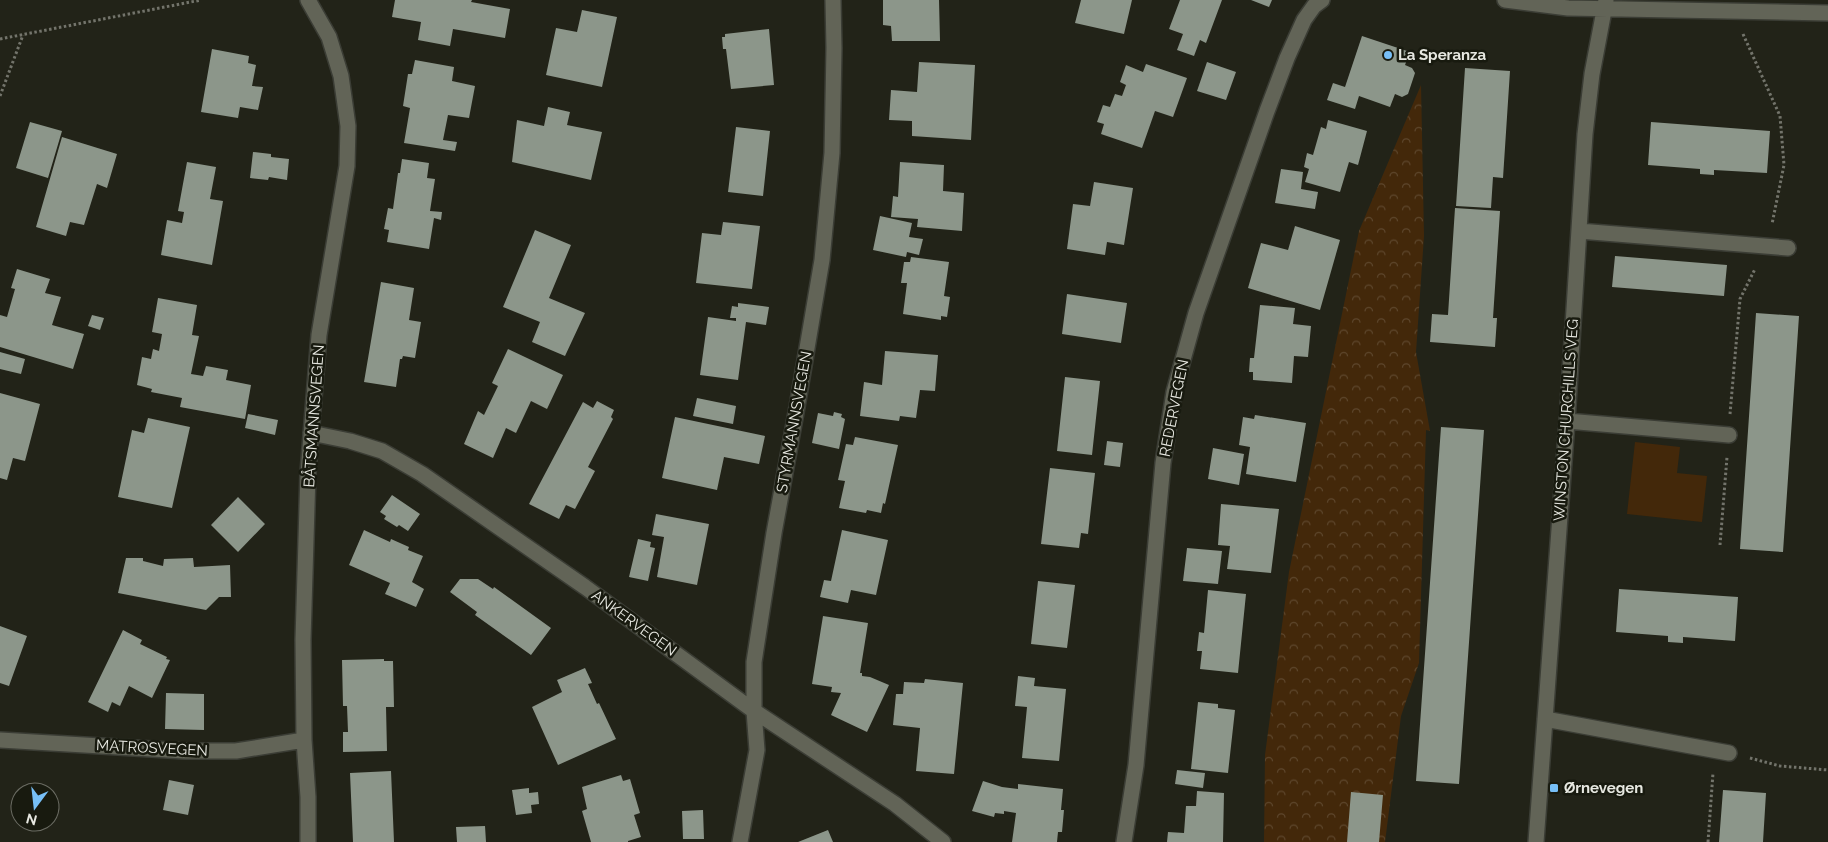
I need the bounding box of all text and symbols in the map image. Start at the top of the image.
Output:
place label: La Speranza [1398,46,1486,64]
marker: La Speranza [1382,49,1394,61]
street label: WINSTON CHURCHILLS VEG [1550,318,1582,522]
street label: BÅTSMANNSVEGEN [300,344,328,488]
street label: STYRMANNSVEGEN [773,350,815,494]
street label: REDERVEGEN [1156,358,1192,458]
street label: ANKERVEGEN [588,586,680,660]
street label: MATROSVEGEN [96,736,208,760]
place label: Ørnevegen [1564,779,1643,797]
north arrow [10,782,60,832]
marker: Ørnevegen [1548,782,1560,794]
text: N [24,810,39,829]

